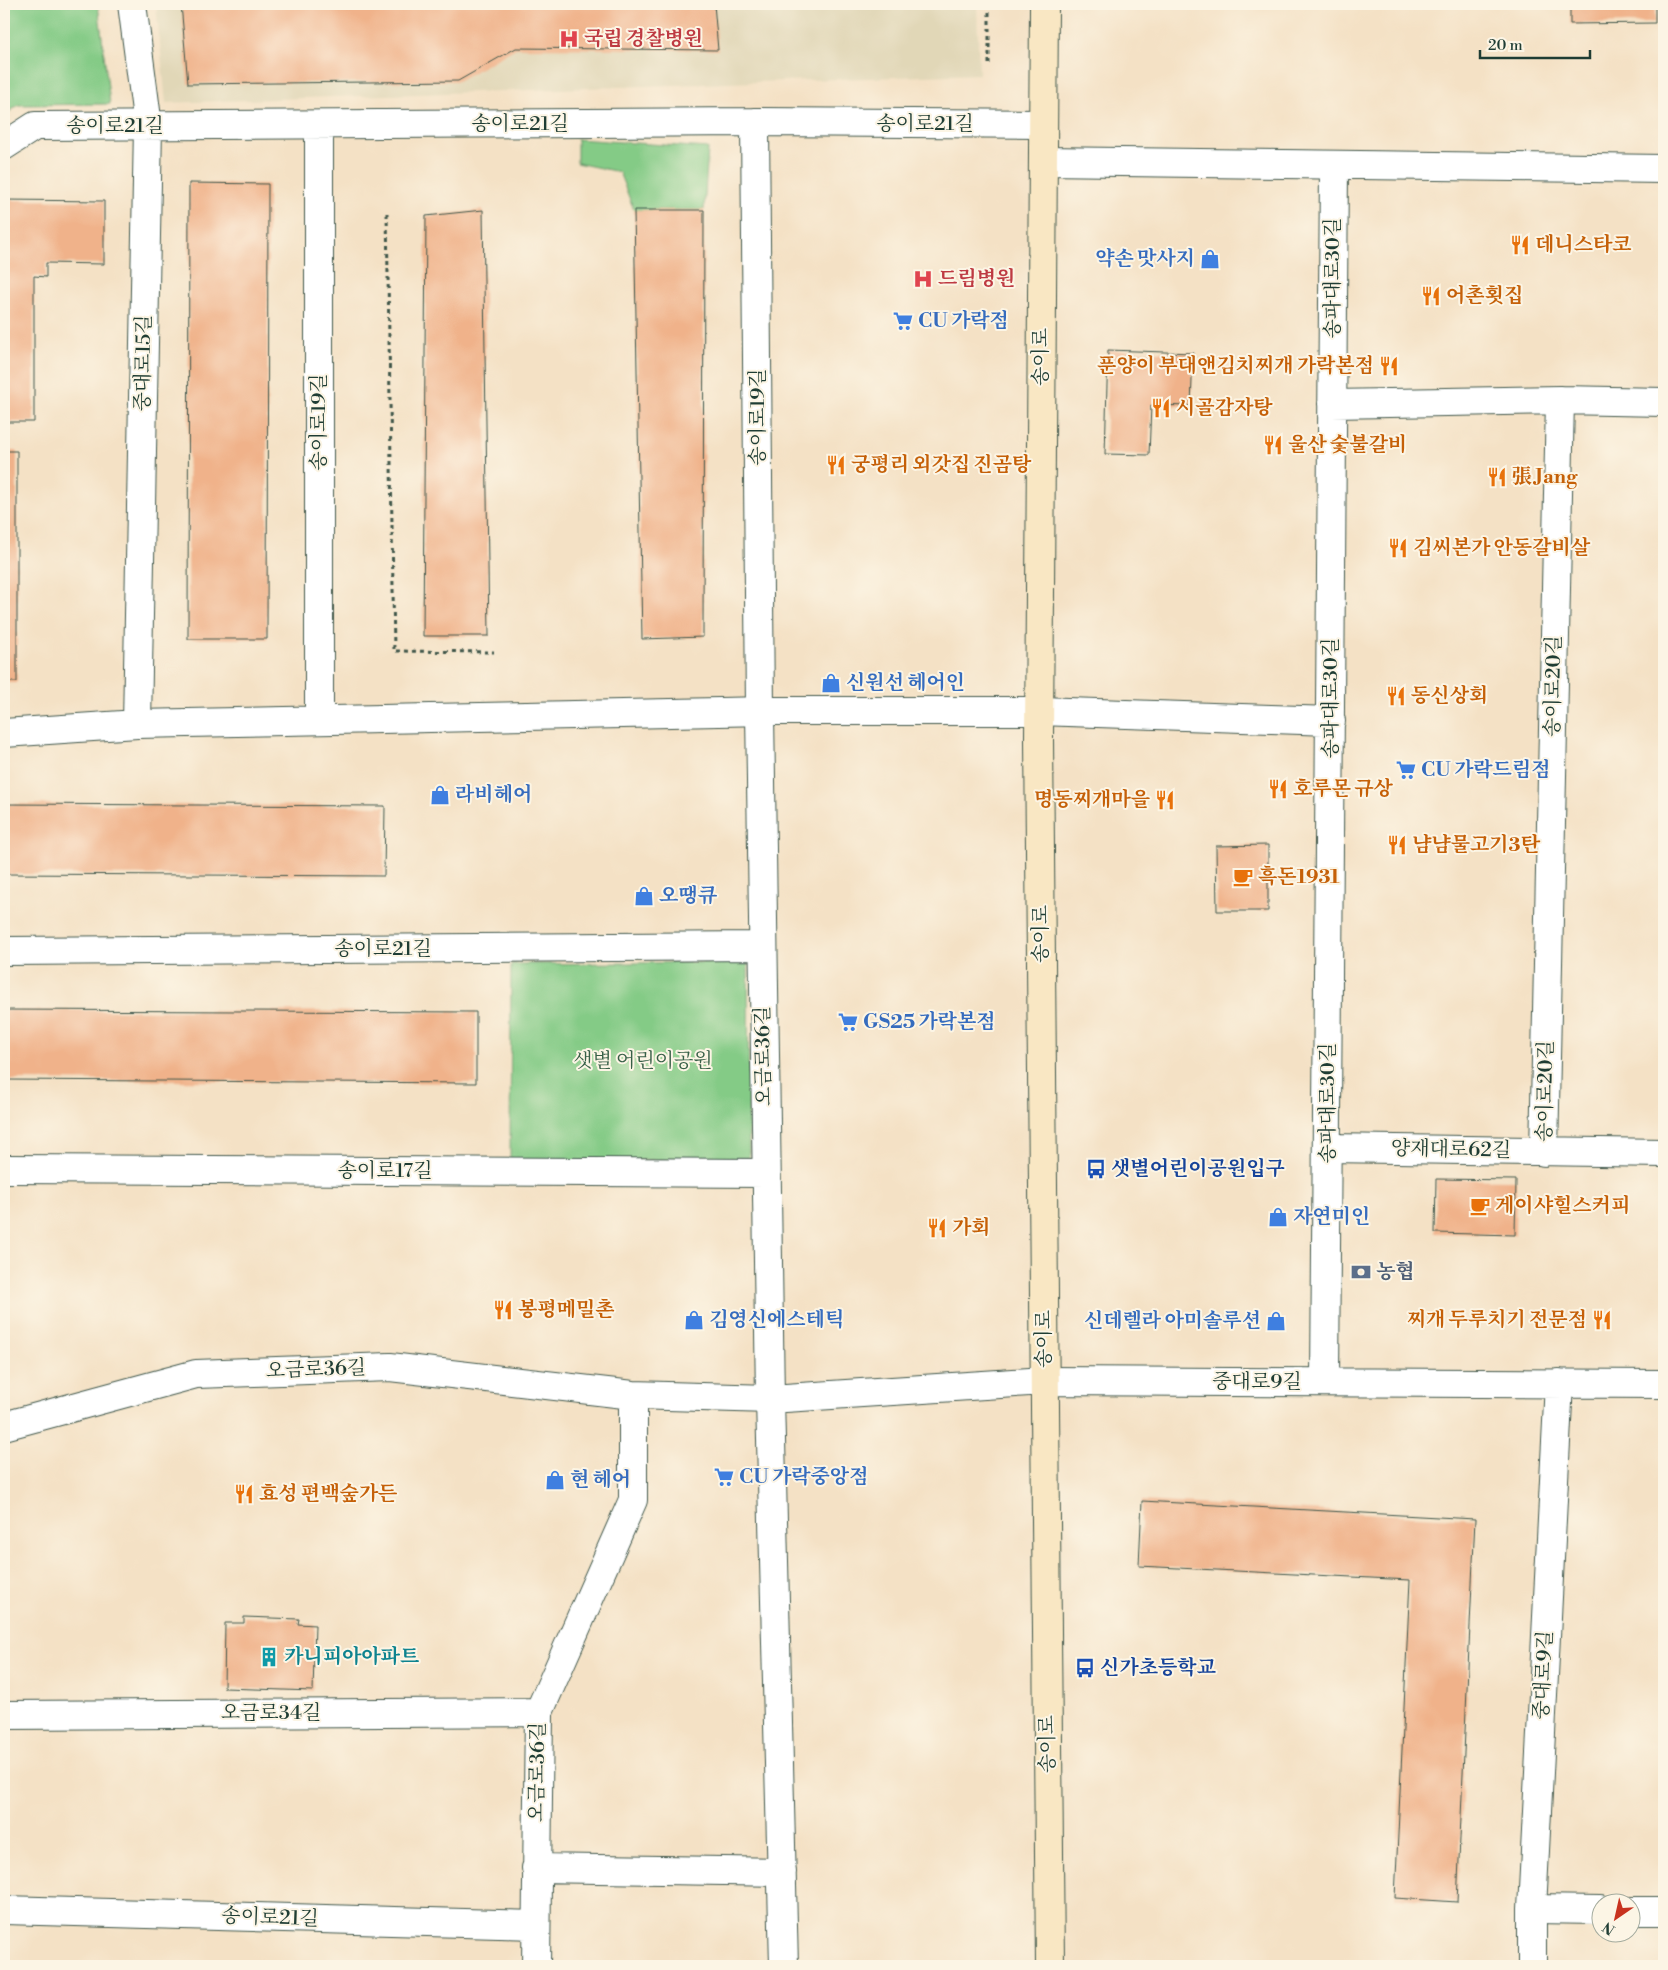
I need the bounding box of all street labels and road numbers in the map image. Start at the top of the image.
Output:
street label: 송이로21길 [471,112,569,137]
street label: 송이로21길 [876,112,974,137]
street label: 송이로21길 [66,114,164,139]
street label: 송파대로30길 [1321,218,1346,338]
street label: 중대로15길 [131,314,157,412]
street label: 송이로 [1029,328,1054,386]
street label: 송이로19길 [746,368,771,466]
street label: 송이로19길 [307,373,332,471]
street label: 송이로20길 [1541,635,1567,737]
street label: 송파대로30길 [1319,638,1344,758]
street label: 송이로 [1029,905,1054,963]
street label: 송이로21길 [334,937,432,962]
street label: 오금로36길 [751,1006,777,1106]
street label: 송이로20길 [1533,1040,1559,1142]
street label: 송파대로30길 [1316,1043,1341,1163]
street label: 양재대로62길 [1391,1136,1511,1164]
street label: 송이로17길 [338,1159,432,1184]
street label: 송이로 [1032,1310,1057,1368]
street label: 오금로36길 [265,1356,367,1384]
street label: 중대로9길 [1212,1370,1302,1395]
street label: 중대로9길 [1529,1630,1559,1720]
street label: 오금로34길 [221,1701,321,1726]
street label: 송이로 [1035,1715,1061,1773]
street label: 오금로36길 [525,1722,551,1822]
street label: 송이로21길 [221,1904,319,1932]

